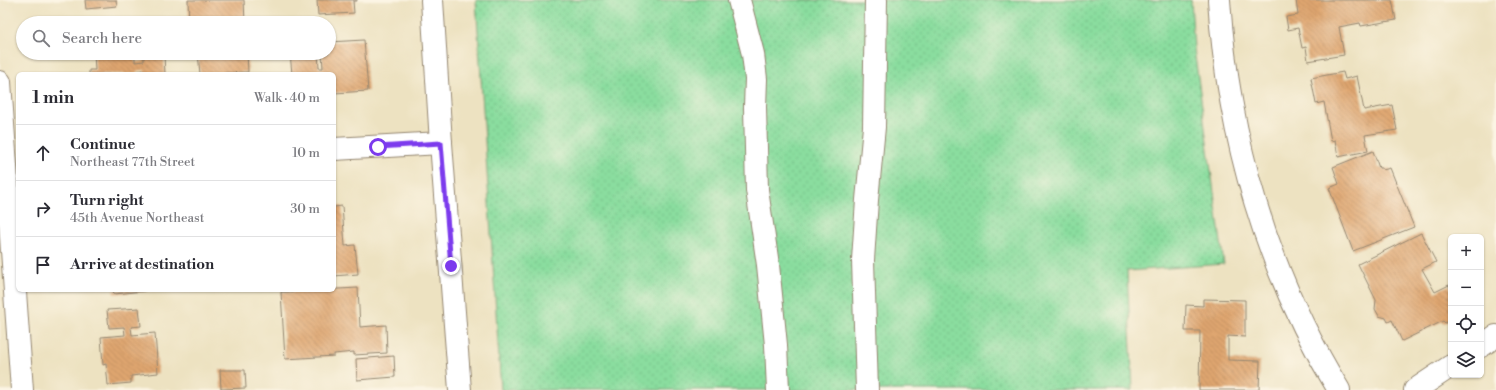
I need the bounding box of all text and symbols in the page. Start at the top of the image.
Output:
search box [16,16,336,60]
icon: search [30,27,52,49]
text: Search here [62,29,142,48]
text: 1 min [32,87,74,109]
text: Walk · 40 m [254,90,320,106]
text: Continue [70,135,135,154]
route start [369,138,387,156]
icon: ahead [32,142,54,164]
text: 10 m [292,145,320,161]
text: Northeast 77th Street [70,154,195,170]
text: Turn right [70,191,144,210]
icon: right [32,198,54,220]
text: 30 m [290,201,320,217]
text: 45th Avenue Northeast [70,210,204,226]
map controls [1448,234,1484,378]
button: + [1448,234,1484,270]
icon: arrive [32,254,54,276]
text: Arrive at destination [70,255,214,274]
route end [442,257,460,275]
button: − [1448,270,1484,306]
button: locate [1448,306,1484,342]
button: layers [1448,342,1484,378]

